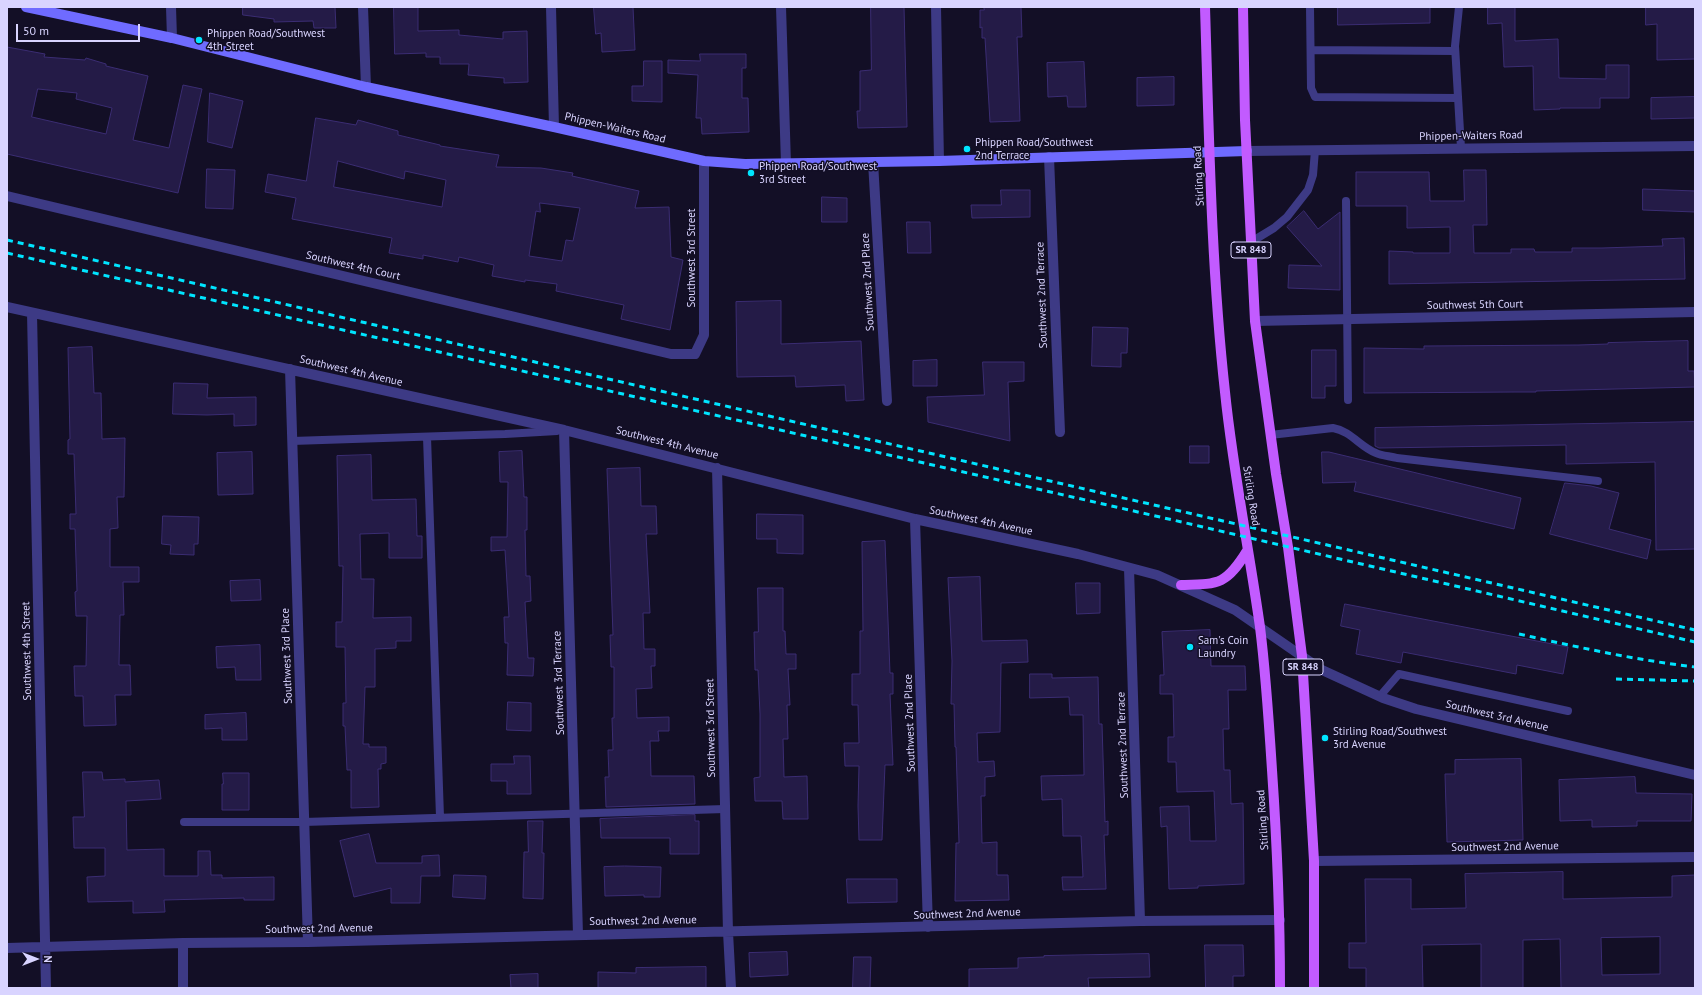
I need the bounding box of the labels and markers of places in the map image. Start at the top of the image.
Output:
place label: Phippen Road/Southwest 4th Street [207,27,325,53]
marker: Phippen Road/Southwest 4th Street [194,35,204,45]
place label: Phippen Road/Southwest 2nd Terrace [975,136,1093,162]
marker: Phippen Road/Southwest 2nd Terrace [962,144,972,154]
place label: Phippen Road/Southwest 3rd Street [759,160,877,186]
marker: Phippen Road/Southwest 3rd Street [746,168,756,178]
place label: Sam's Coin Laundry [1198,634,1248,660]
marker: Sam's Coin Laundry [1185,642,1195,652]
place label: Stirling Road/Southwest 3rd Avenue [1333,725,1447,751]
marker: Stirling Road/Southwest 3rd Avenue [1320,733,1330,743]

